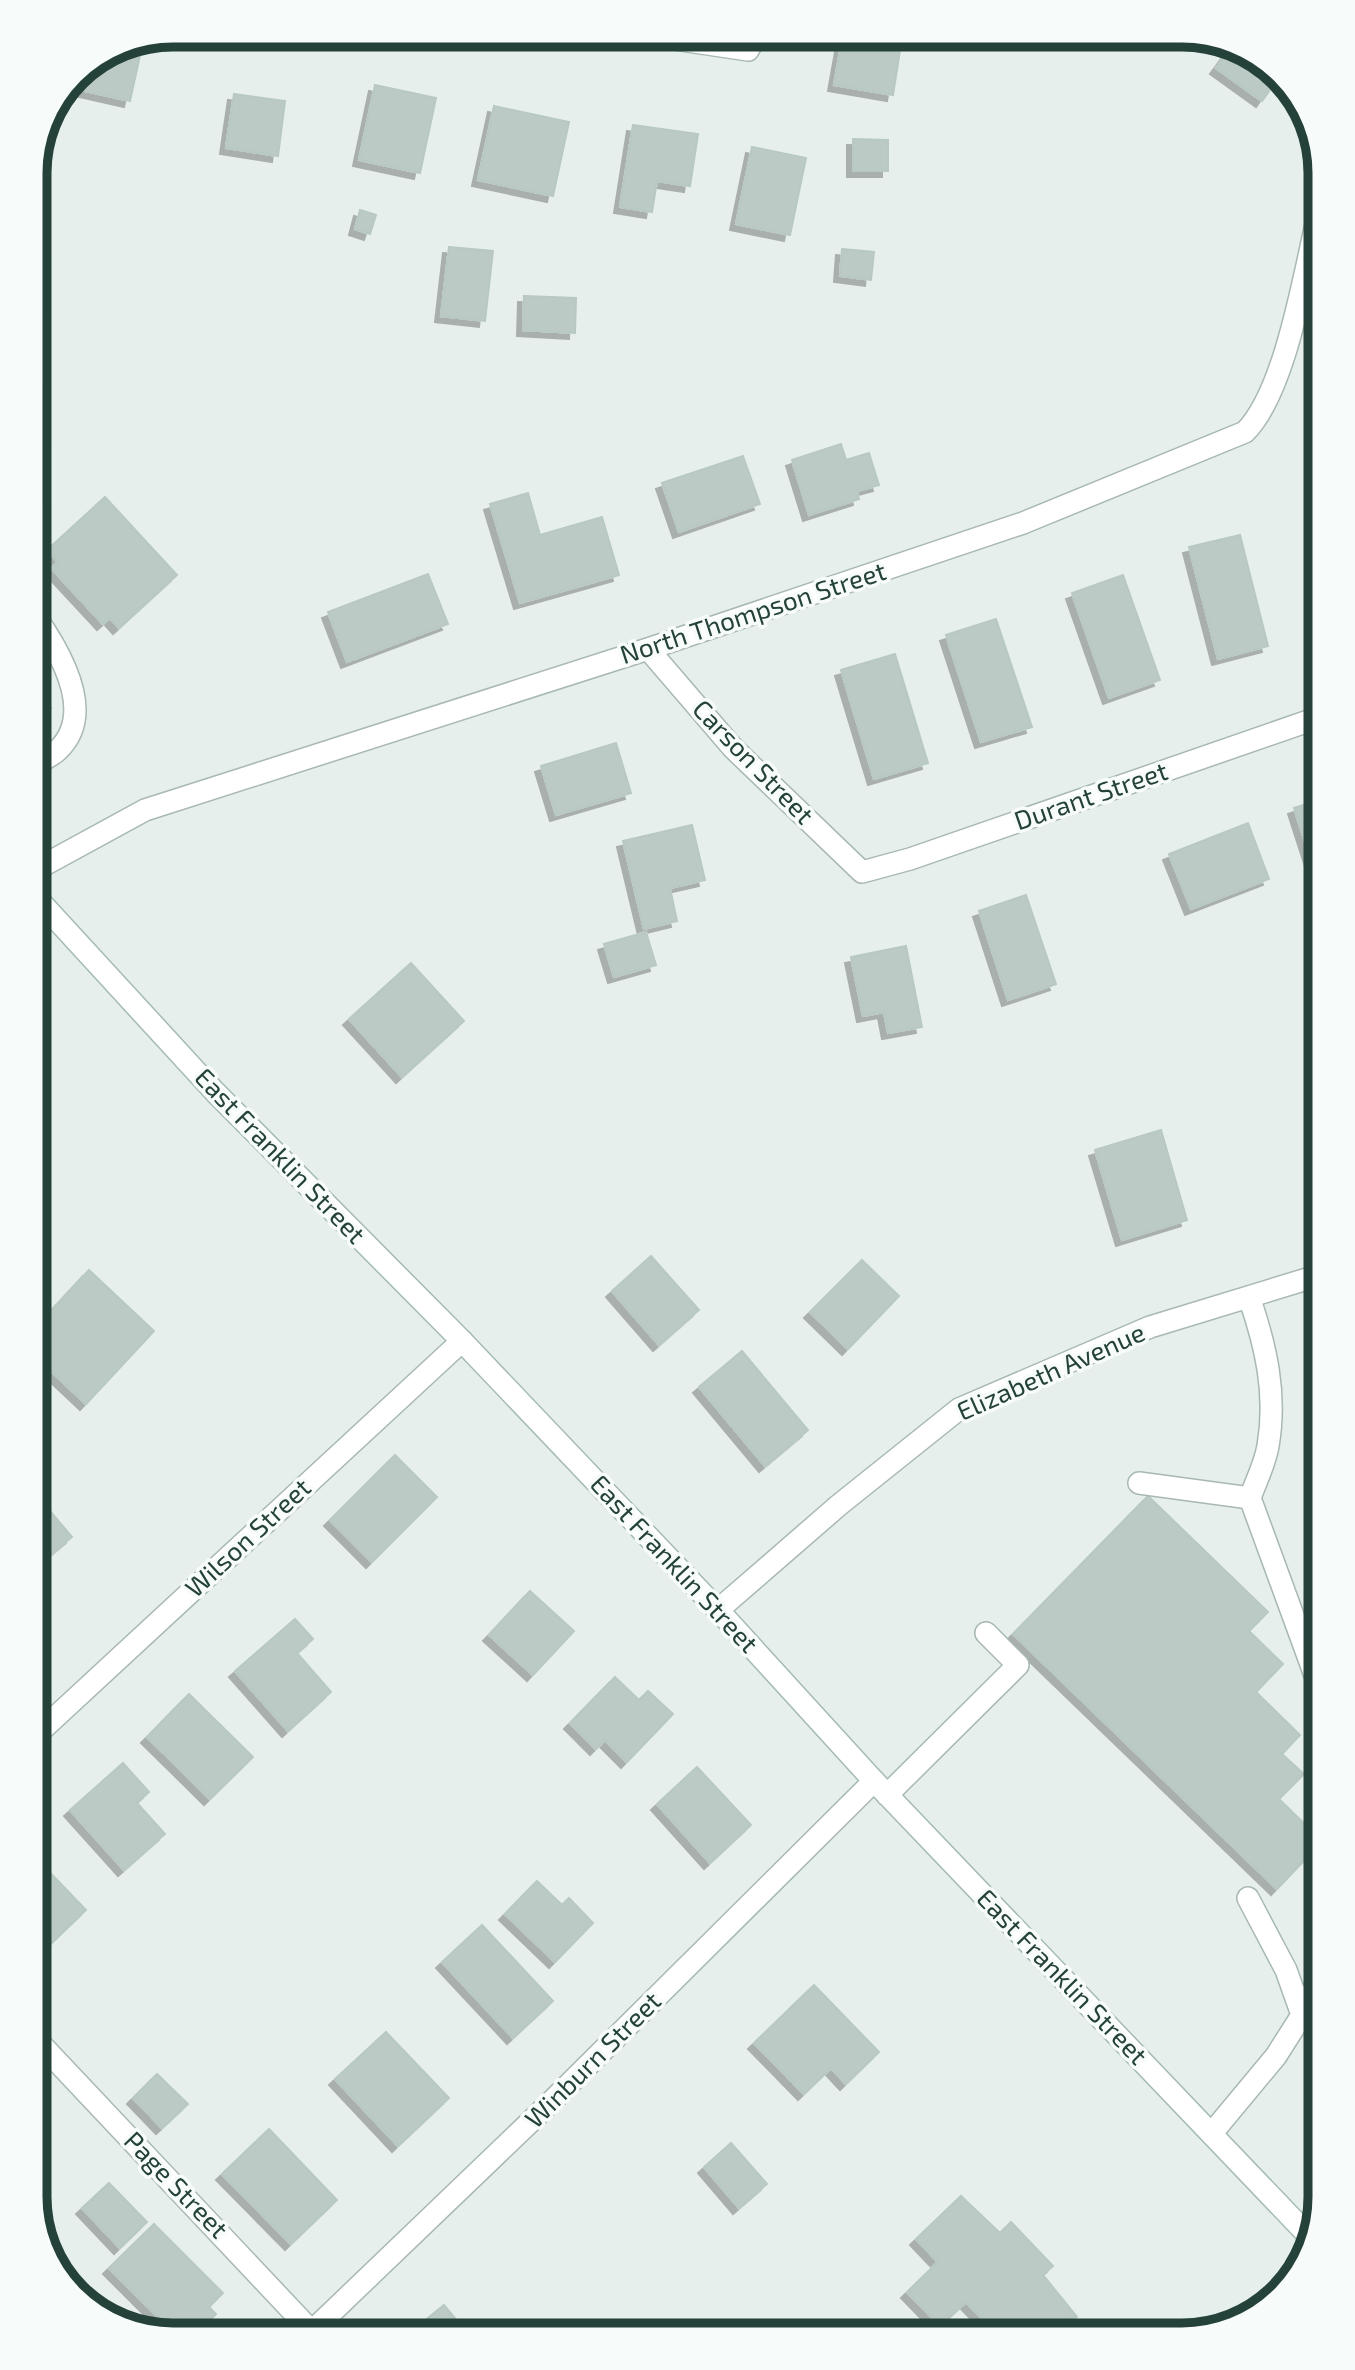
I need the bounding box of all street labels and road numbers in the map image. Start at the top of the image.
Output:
street label: North Thompson Street [616,554,889,669]
street label: Carson Street [687,692,821,830]
street label: Durant Street [1010,754,1171,835]
street label: East Franklin Street [189,1061,373,1249]
street label: Elizabeth Avenue [952,1315,1149,1426]
street label: East Franklin Street [585,1468,766,1658]
street label: Wilson Street [178,1471,316,1603]
street label: East Franklin Street [971,1882,1155,2070]
street label: Winburn Street [518,1984,666,2133]
street label: Page Street [119,2124,236,2244]

